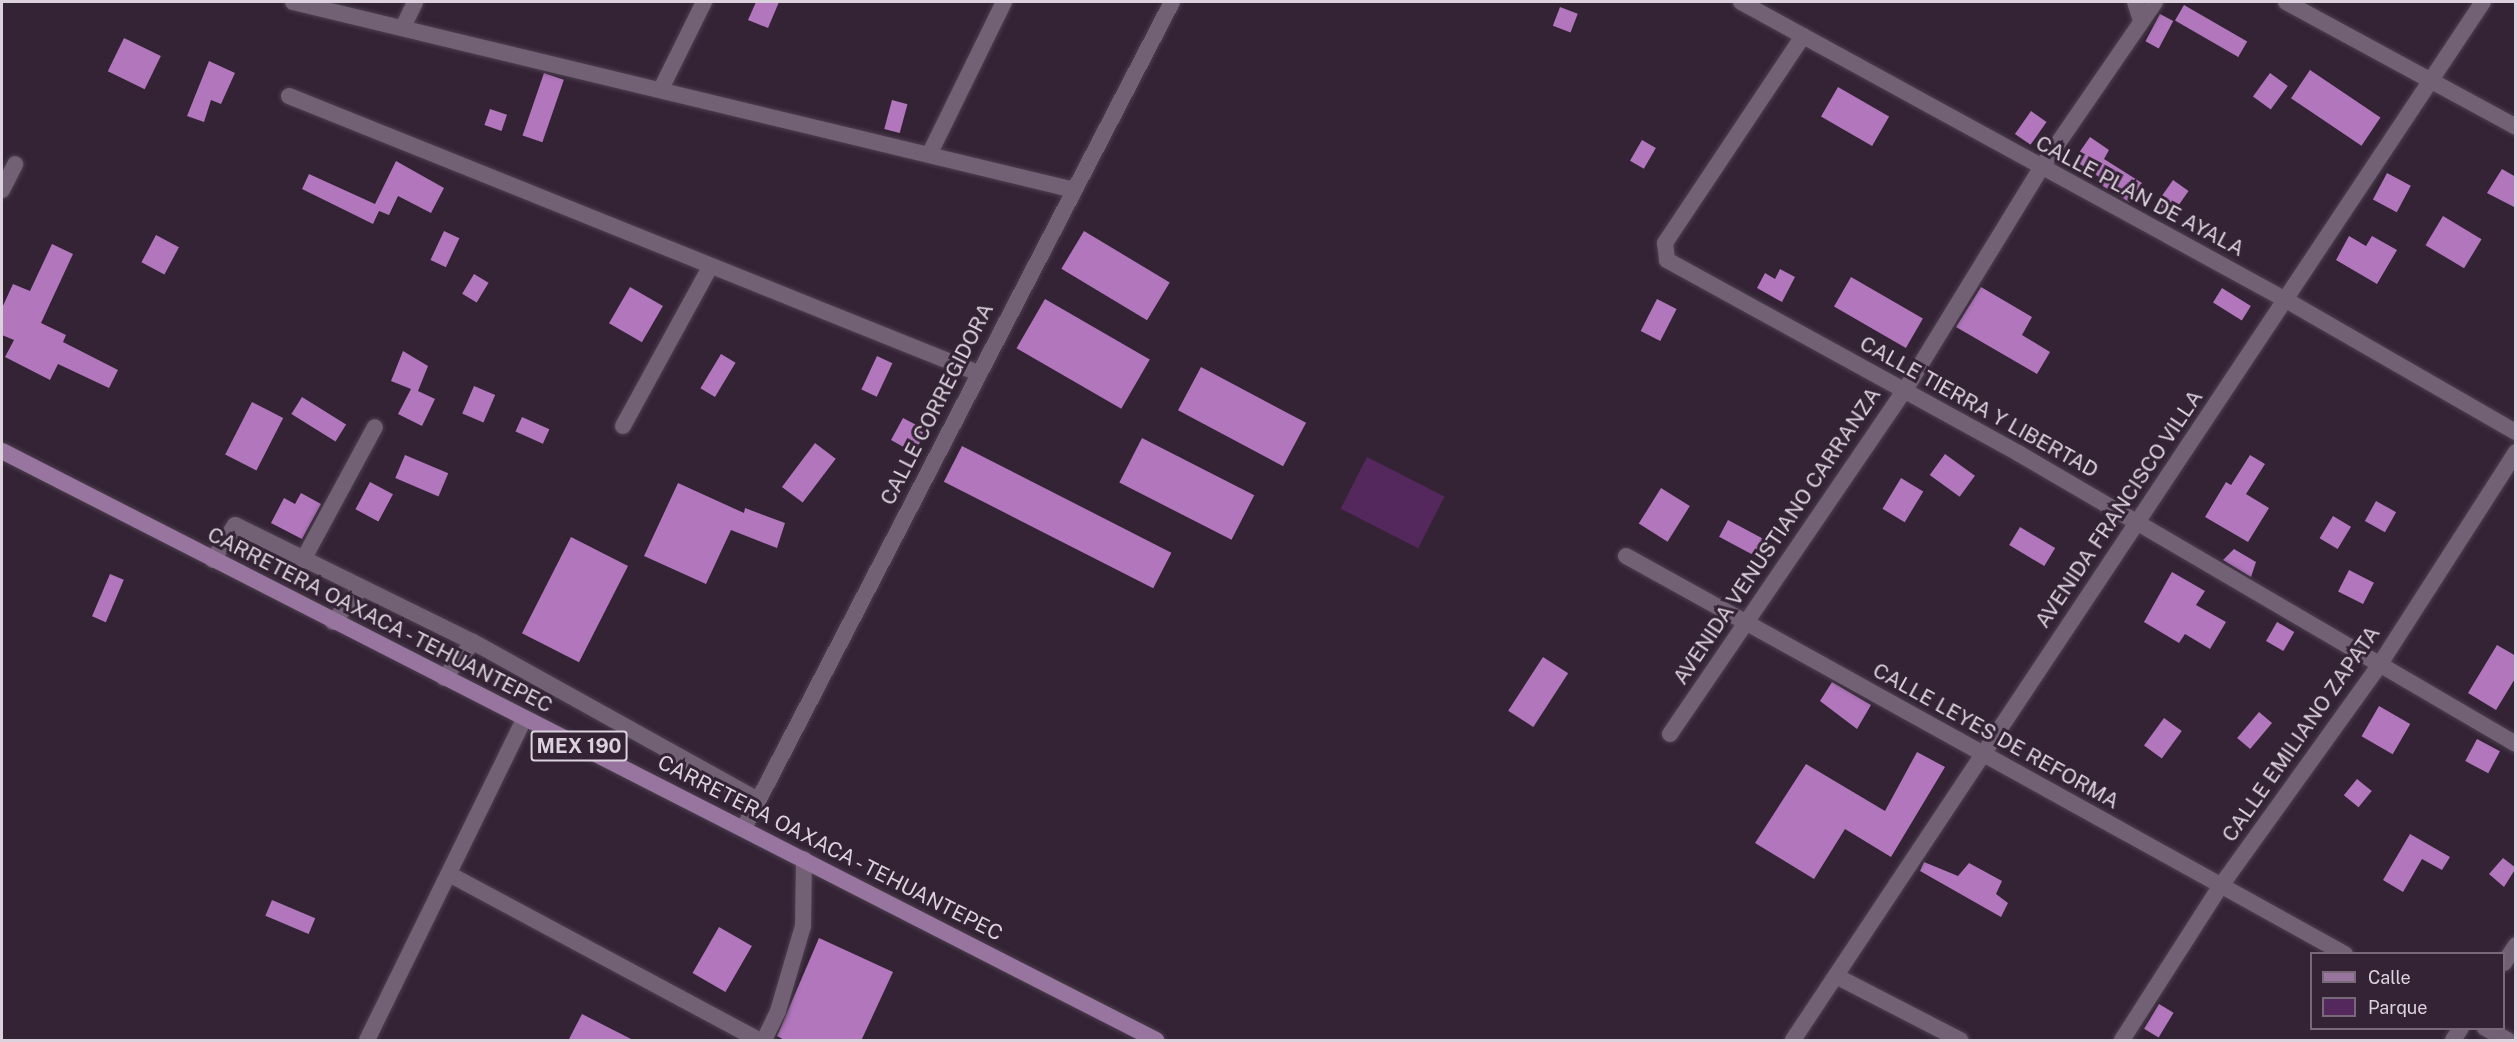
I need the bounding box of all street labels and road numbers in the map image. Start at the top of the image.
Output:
street label: CALLE PLAN DE AYALA [2031,130,2249,262]
street label: CALLE CORREGIDORA [875,299,999,509]
street label: CALLE TIERRA Y LIBERTAD [1855,331,2103,483]
street label: AVENIDA VENUSTIANO CARRANZA [1668,382,1886,690]
street label: AVENIDA FRANCISCO VILLA [2030,385,2208,633]
street label: CARRETERA OAXACA - TEHUANTEPEC [201,520,559,720]
street label: CALLE EMILIANO ZAPATA [2217,621,2385,847]
street label: CALLE LEYES DE REFORMA [1868,658,2124,814]
road number: MEX 190 [530,729,628,763]
street label: CARRETERA OAXACA - TEHUANTEPEC [651,748,1009,948]

